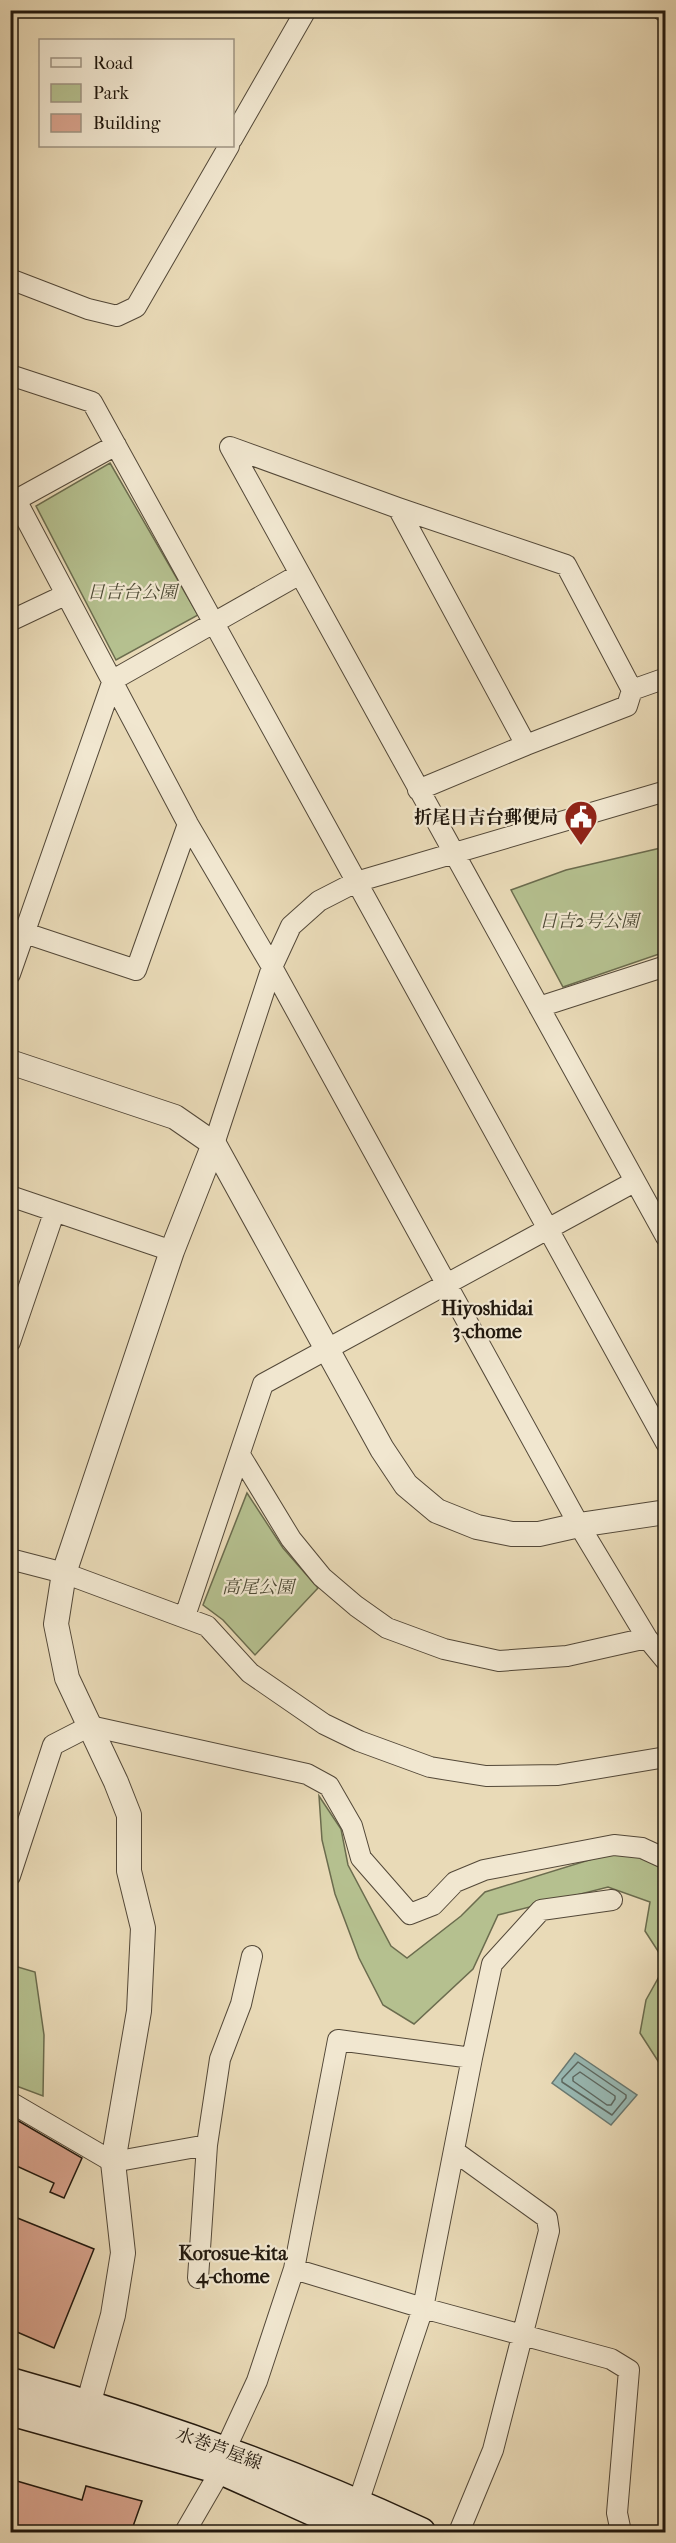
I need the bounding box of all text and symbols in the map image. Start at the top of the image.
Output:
legend [39,39,234,147]
text: Road [93,53,133,74]
text: Park [93,83,130,104]
text: Building [93,113,161,134]
park label: 日吉台公園 [87,582,180,603]
public building icon: 折尾日吉台郵便局 [563,799,599,846]
place label: 折尾日吉台郵便局 [414,807,558,828]
park label: 日吉2号公園 [539,911,642,932]
district label: Hiyoshidai 3-chome [441,1297,534,1343]
park label: 高尾公園 [222,1577,297,1598]
district label: Korosue-kita 4-chome [179,2242,288,2289]
street label: 水巻芦屋線 [173,2424,265,2474]

